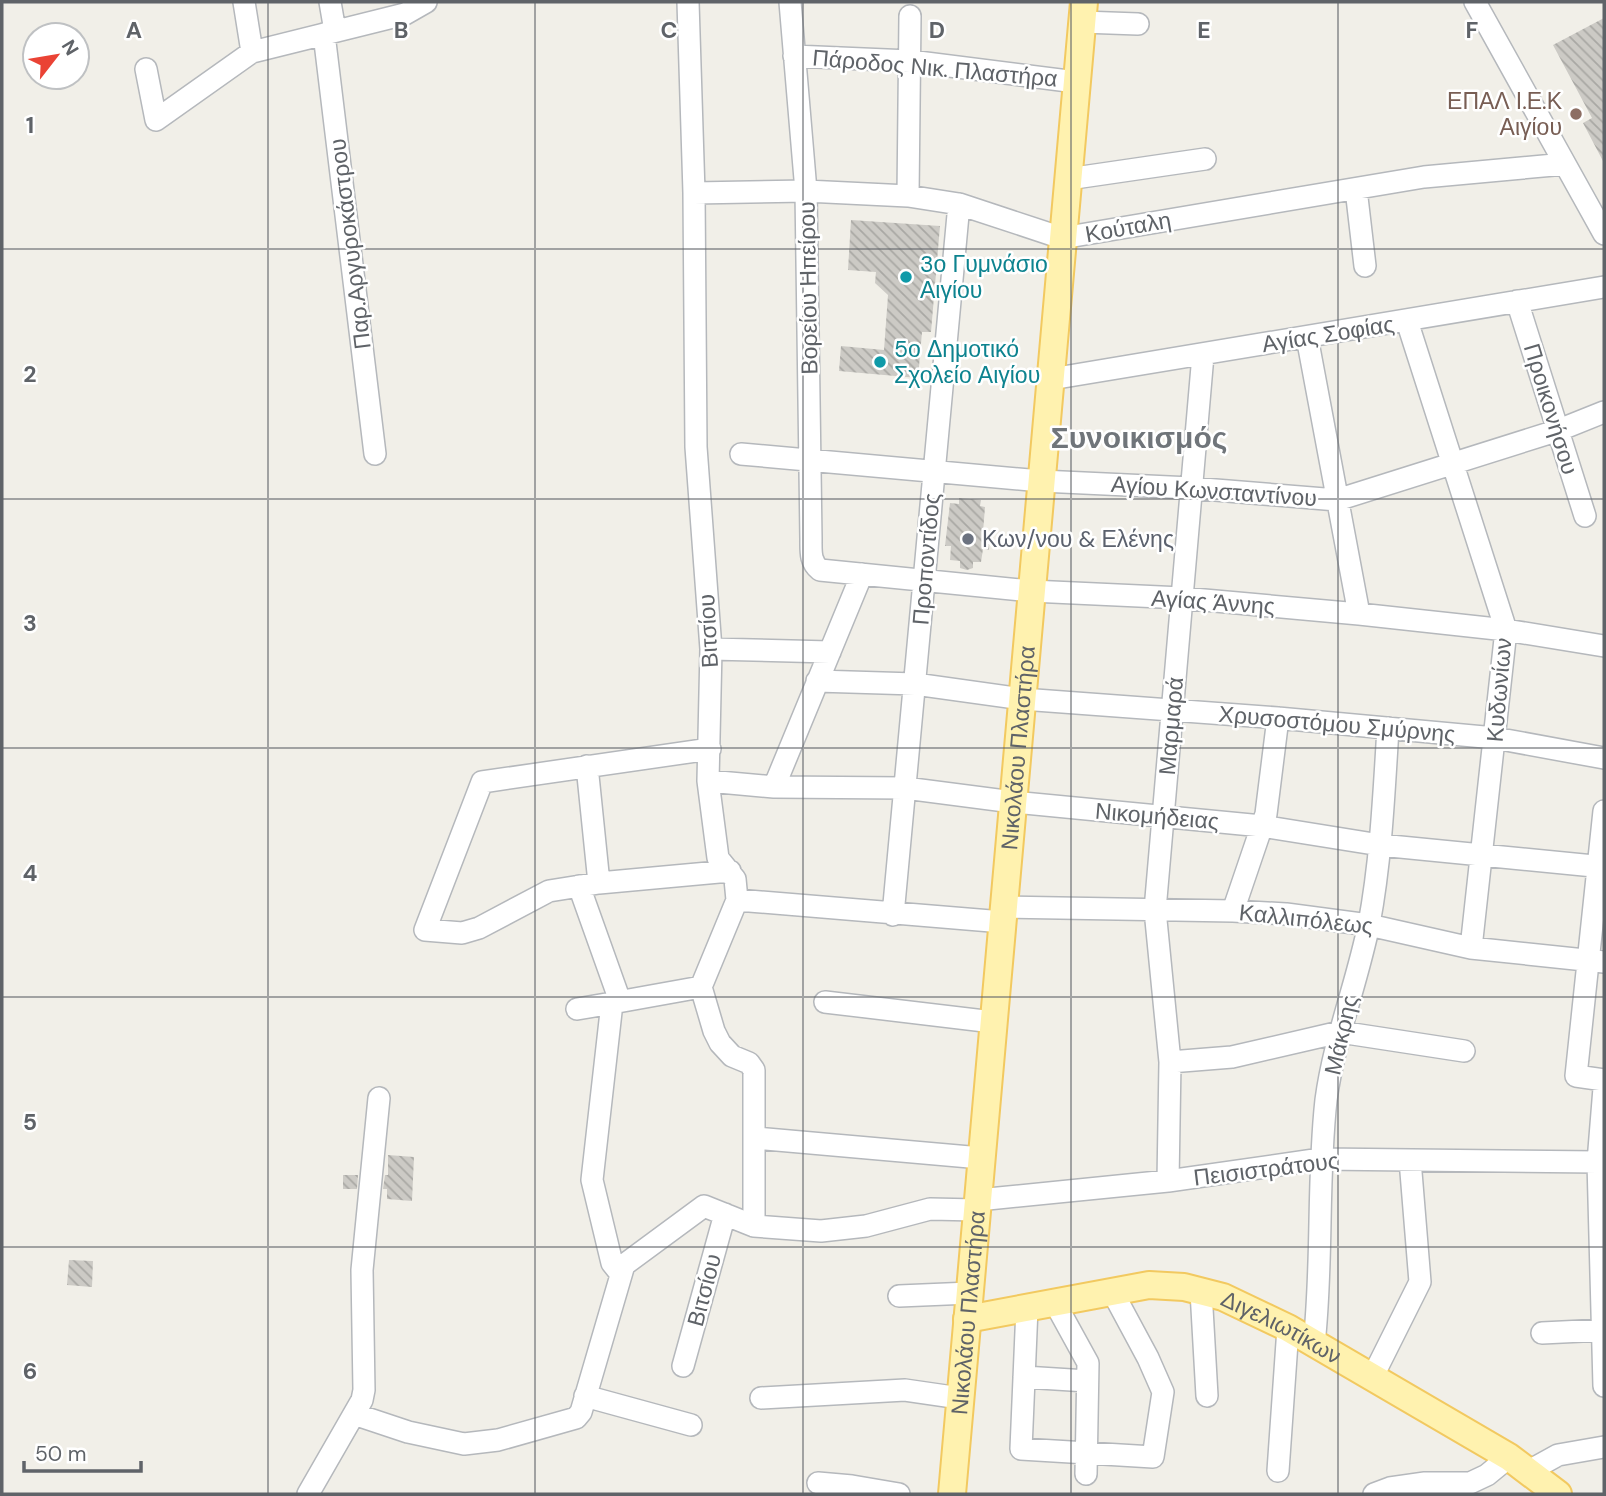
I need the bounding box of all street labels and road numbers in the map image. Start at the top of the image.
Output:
street label: Πάροδος Νικ. Πλαστήρα [811,42,1059,94]
street label: Παρ.Αργυροκάστρου [322,137,378,351]
street label: Βορείου Ηπείρου [791,201,825,375]
street label: Κούταλη [1083,205,1173,249]
street label: Αγίας Σοφίας [1260,309,1396,359]
street label: Προικονήσου [1517,340,1585,478]
street label: Αγίου Κωνσταντίνου [1110,469,1318,513]
street label: Προποντίδος [905,492,947,626]
street label: Αγίας Άννης [1150,583,1276,621]
street label: Βιτσίου [691,593,725,669]
street label: Κυδωνίων [1479,637,1519,743]
street label: Νικολάου Πλαστήρα [994,645,1042,851]
street label: Μαρμαρά [1152,676,1190,776]
street label: Χρυσοστόμου Σμύρνης [1217,699,1457,749]
street label: Νικομήδειας [1094,796,1220,836]
street label: Καλλιπόλεως [1238,897,1374,941]
street label: Μάκρης [1317,992,1365,1078]
street label: Πεισιστράτους [1192,1145,1340,1193]
street label: Νικολάου Πλαστήρα [944,1209,992,1416]
street label: Βιτσίου [680,1250,728,1330]
street label: Διγελιωτίκων [1216,1283,1347,1371]

